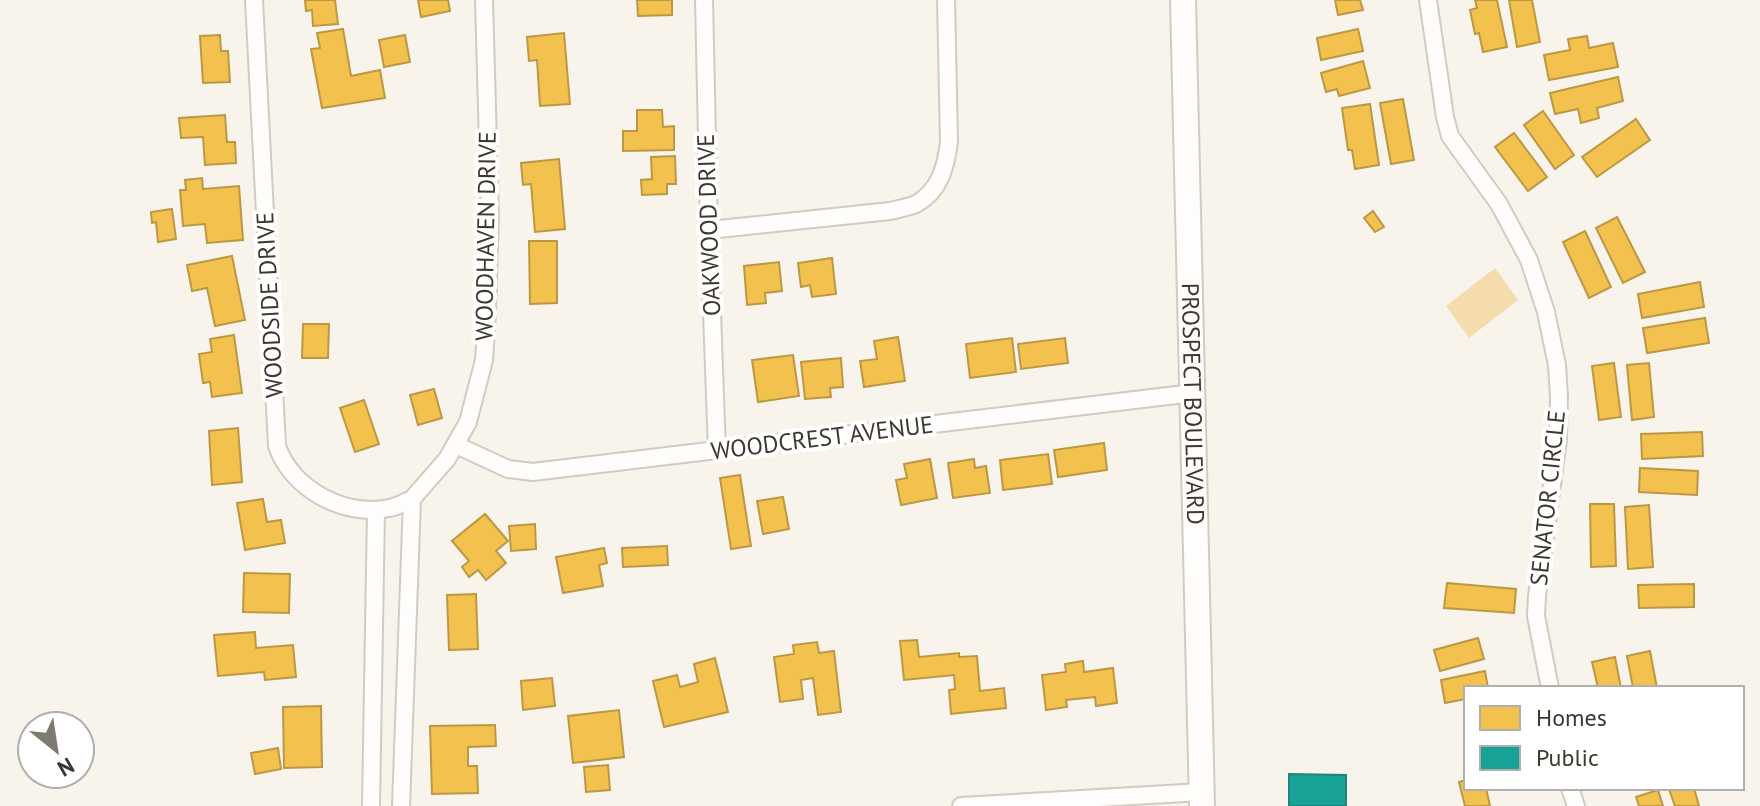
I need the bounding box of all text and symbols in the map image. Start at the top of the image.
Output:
street label: WOODHAVEN DRIVE [468,131,503,341]
street label: OAKWOOD DRIVE [690,133,727,317]
street label: WOODSIDE DRIVE [249,211,290,399]
street label: PROSPECT BOULEVARD [1175,283,1211,525]
street label: WOODCREST AVENUE [709,408,935,467]
street label: SENATOR CIRCLE [1523,409,1572,587]
legend [1464,686,1744,790]
text: Homes [1536,702,1607,733]
north arrow [16,710,96,790]
text: Public [1536,742,1599,773]
text: N [53,752,79,783]

